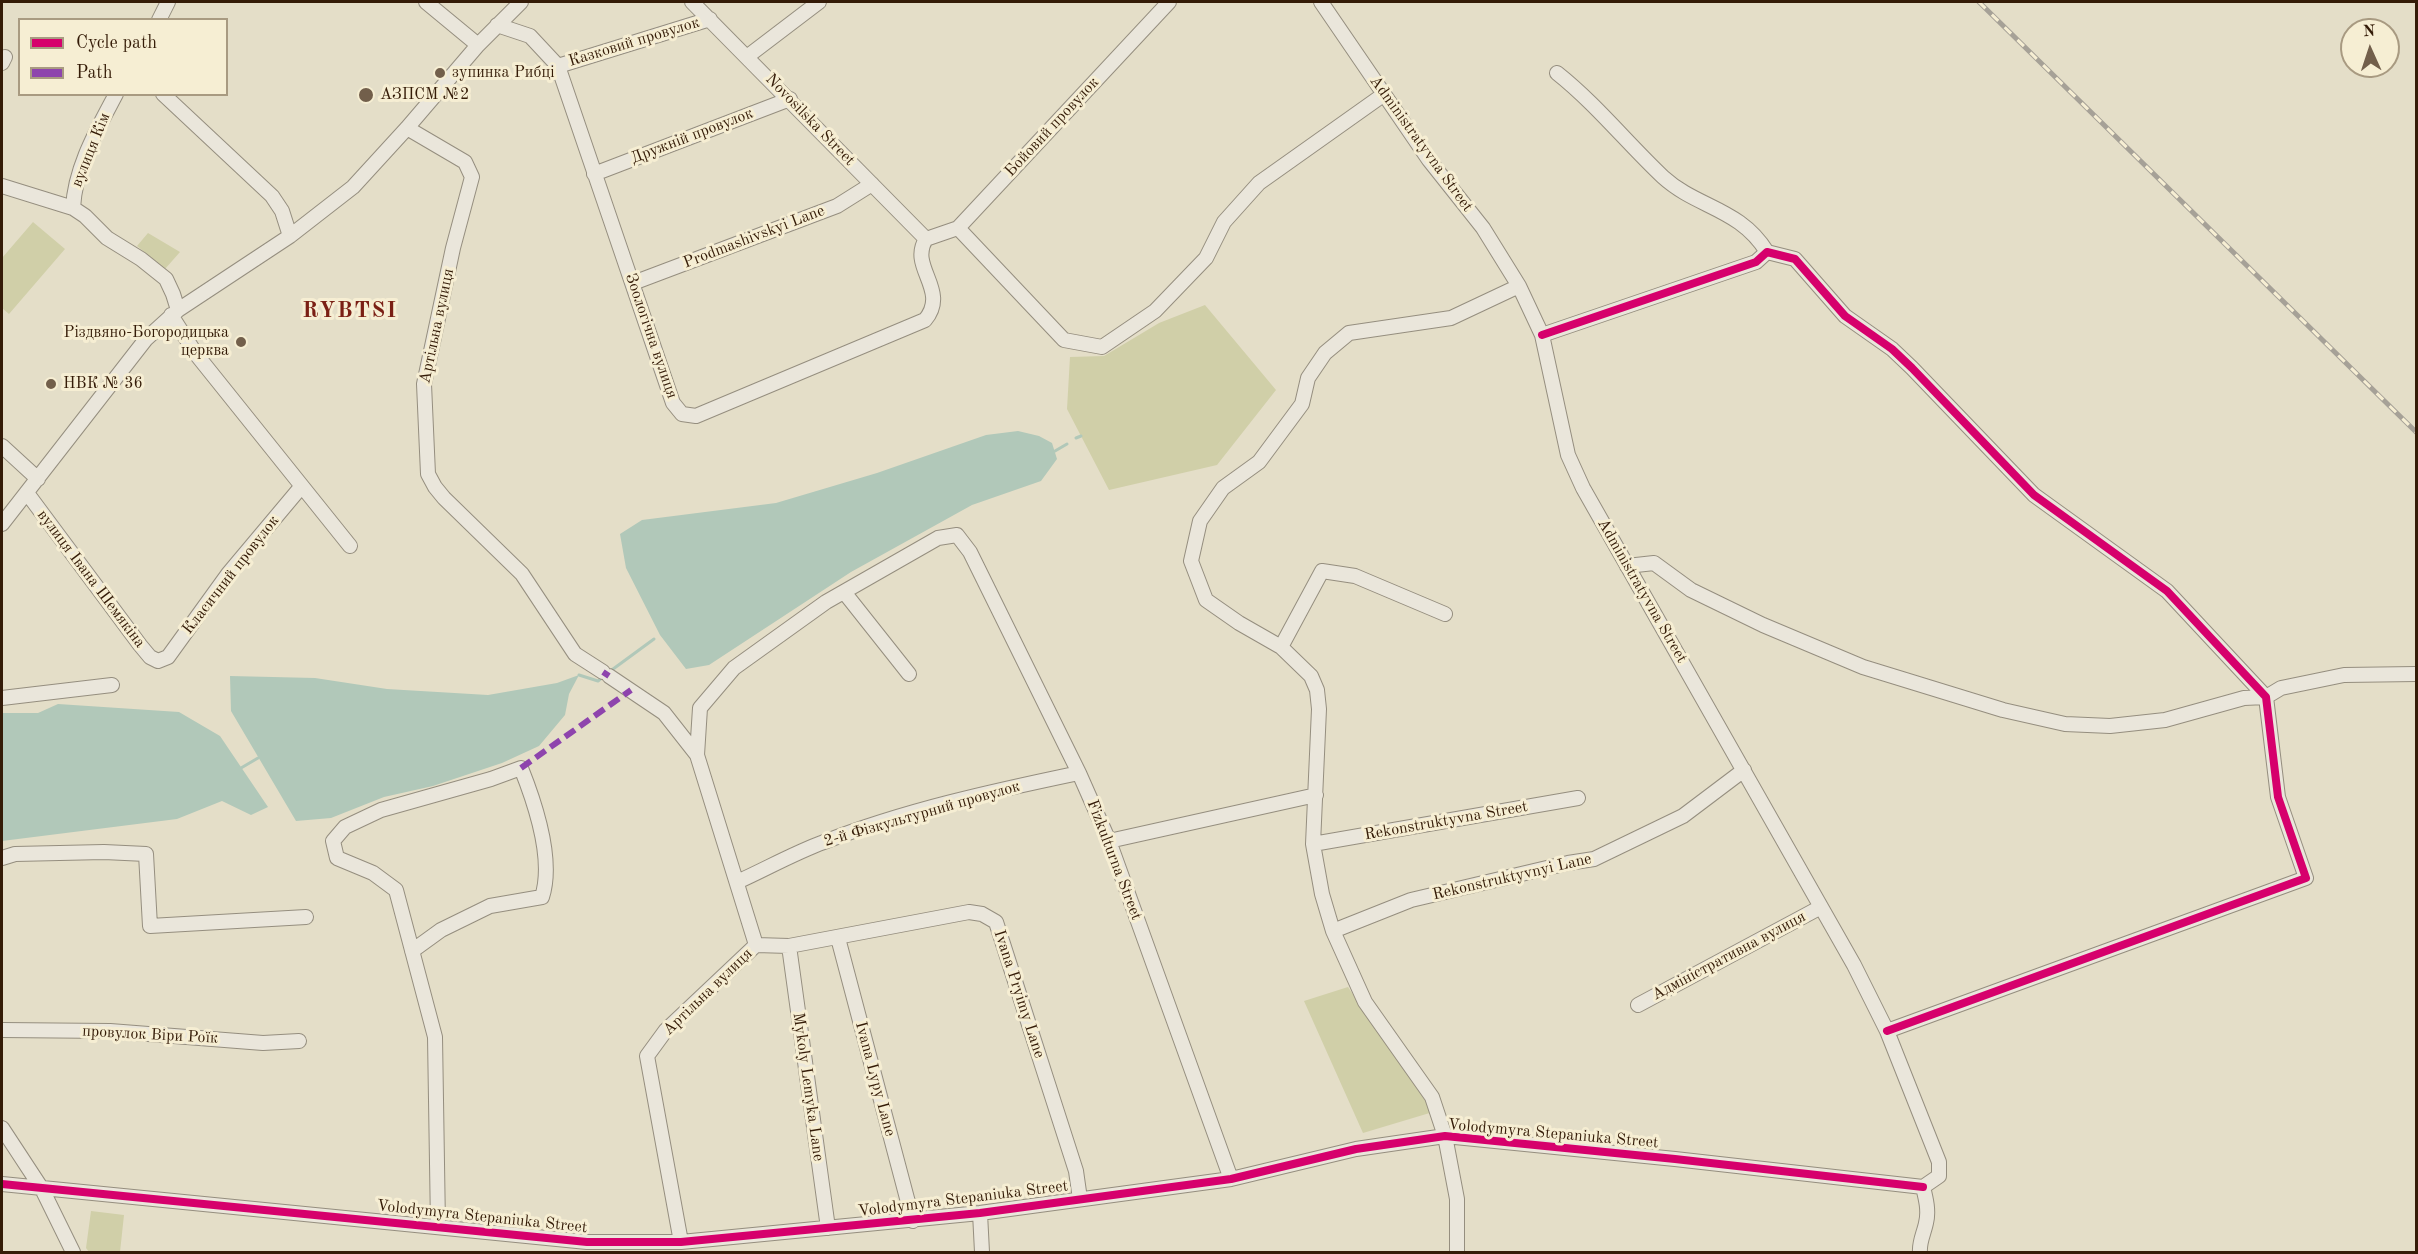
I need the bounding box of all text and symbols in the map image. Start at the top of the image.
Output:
street label: Казковий провулок [566,13,702,71]
legend [18,18,228,96]
north arrow [2340,18,2400,78]
text: N [2363,24,2376,40]
text: Cycle path [76,34,157,52]
place label: зупинка Рибці [452,63,554,83]
text: Path [76,64,112,82]
marker: зупинка Рибці [433,66,447,80]
street label: Novosilska Street [761,70,859,170]
street label: Administratyvna Street [1365,72,1477,216]
street label: Бойовий провулок [1001,73,1103,181]
place label: АЗПСМ №2 [380,85,469,105]
marker: АЗПСМ №2 [357,86,375,104]
street label: Дружній провулок [628,104,756,168]
street label: вулиця Кім [67,110,115,190]
street label: Prodmashivskyi Lane [681,201,827,273]
street label: Артільна вулиця [415,267,459,385]
street label: Зоологічна вулиця [621,271,681,401]
district label: RYBTSI [302,298,398,324]
place label: Різдвяно-Богородицька церква [63,323,229,361]
marker: Різдвяно-Богородицька церква [234,335,248,349]
place label: НВК № 36 [63,374,143,394]
marker: НВК № 36 [44,377,58,391]
street label: вулиця Івана Шемякіна [33,506,149,652]
street label: Класичний провулок [179,512,283,638]
street label: Administratyvna Street [1593,515,1691,667]
street label: 2-й Фізкультурний провулок [822,777,1022,851]
street label: Fizkulturna Street [1082,797,1146,923]
street label: Rekonstruktyvna Street [1363,797,1529,845]
street label: Rekonstruktyvnyi Lane [1431,849,1593,905]
street label: Адміністративна вулиця [1649,907,1809,1005]
street label: Ivana Pryimy Lane [989,927,1049,1061]
street label: Артільна вулиця [659,944,757,1040]
street label: Mykoly Lemyka Lane [788,1011,828,1163]
street label: Ivana Lypy Lane [850,1019,900,1139]
street label: провулок Віри Роїк [82,1022,218,1048]
street label: Volodymyra Stepaniuka Street [1447,1115,1659,1153]
street label: Volodymyra Stepaniuka Street [857,1177,1069,1221]
street label: Volodymyra Stepaniuka Street [376,1196,588,1238]

